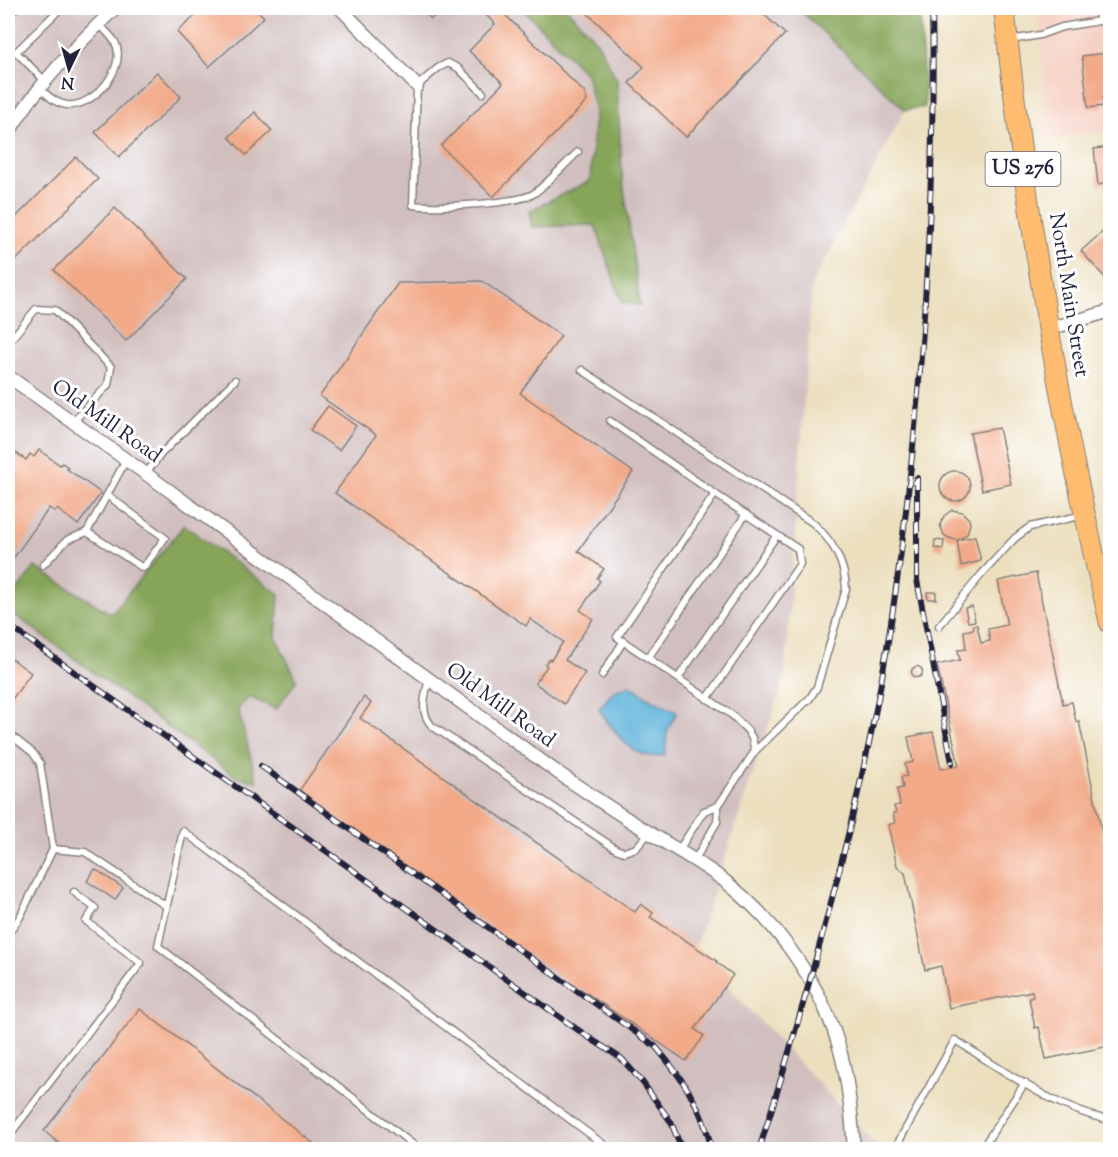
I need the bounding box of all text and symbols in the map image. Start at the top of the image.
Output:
north arrow [39,39,99,99]
text: N [60,69,75,93]
road number: US 276 [986,152,1060,186]
street label: North Main Street [1040,211,1096,379]
street label: Old Mill Road [45,373,167,471]
street label: Old Mill Road [439,656,561,756]

